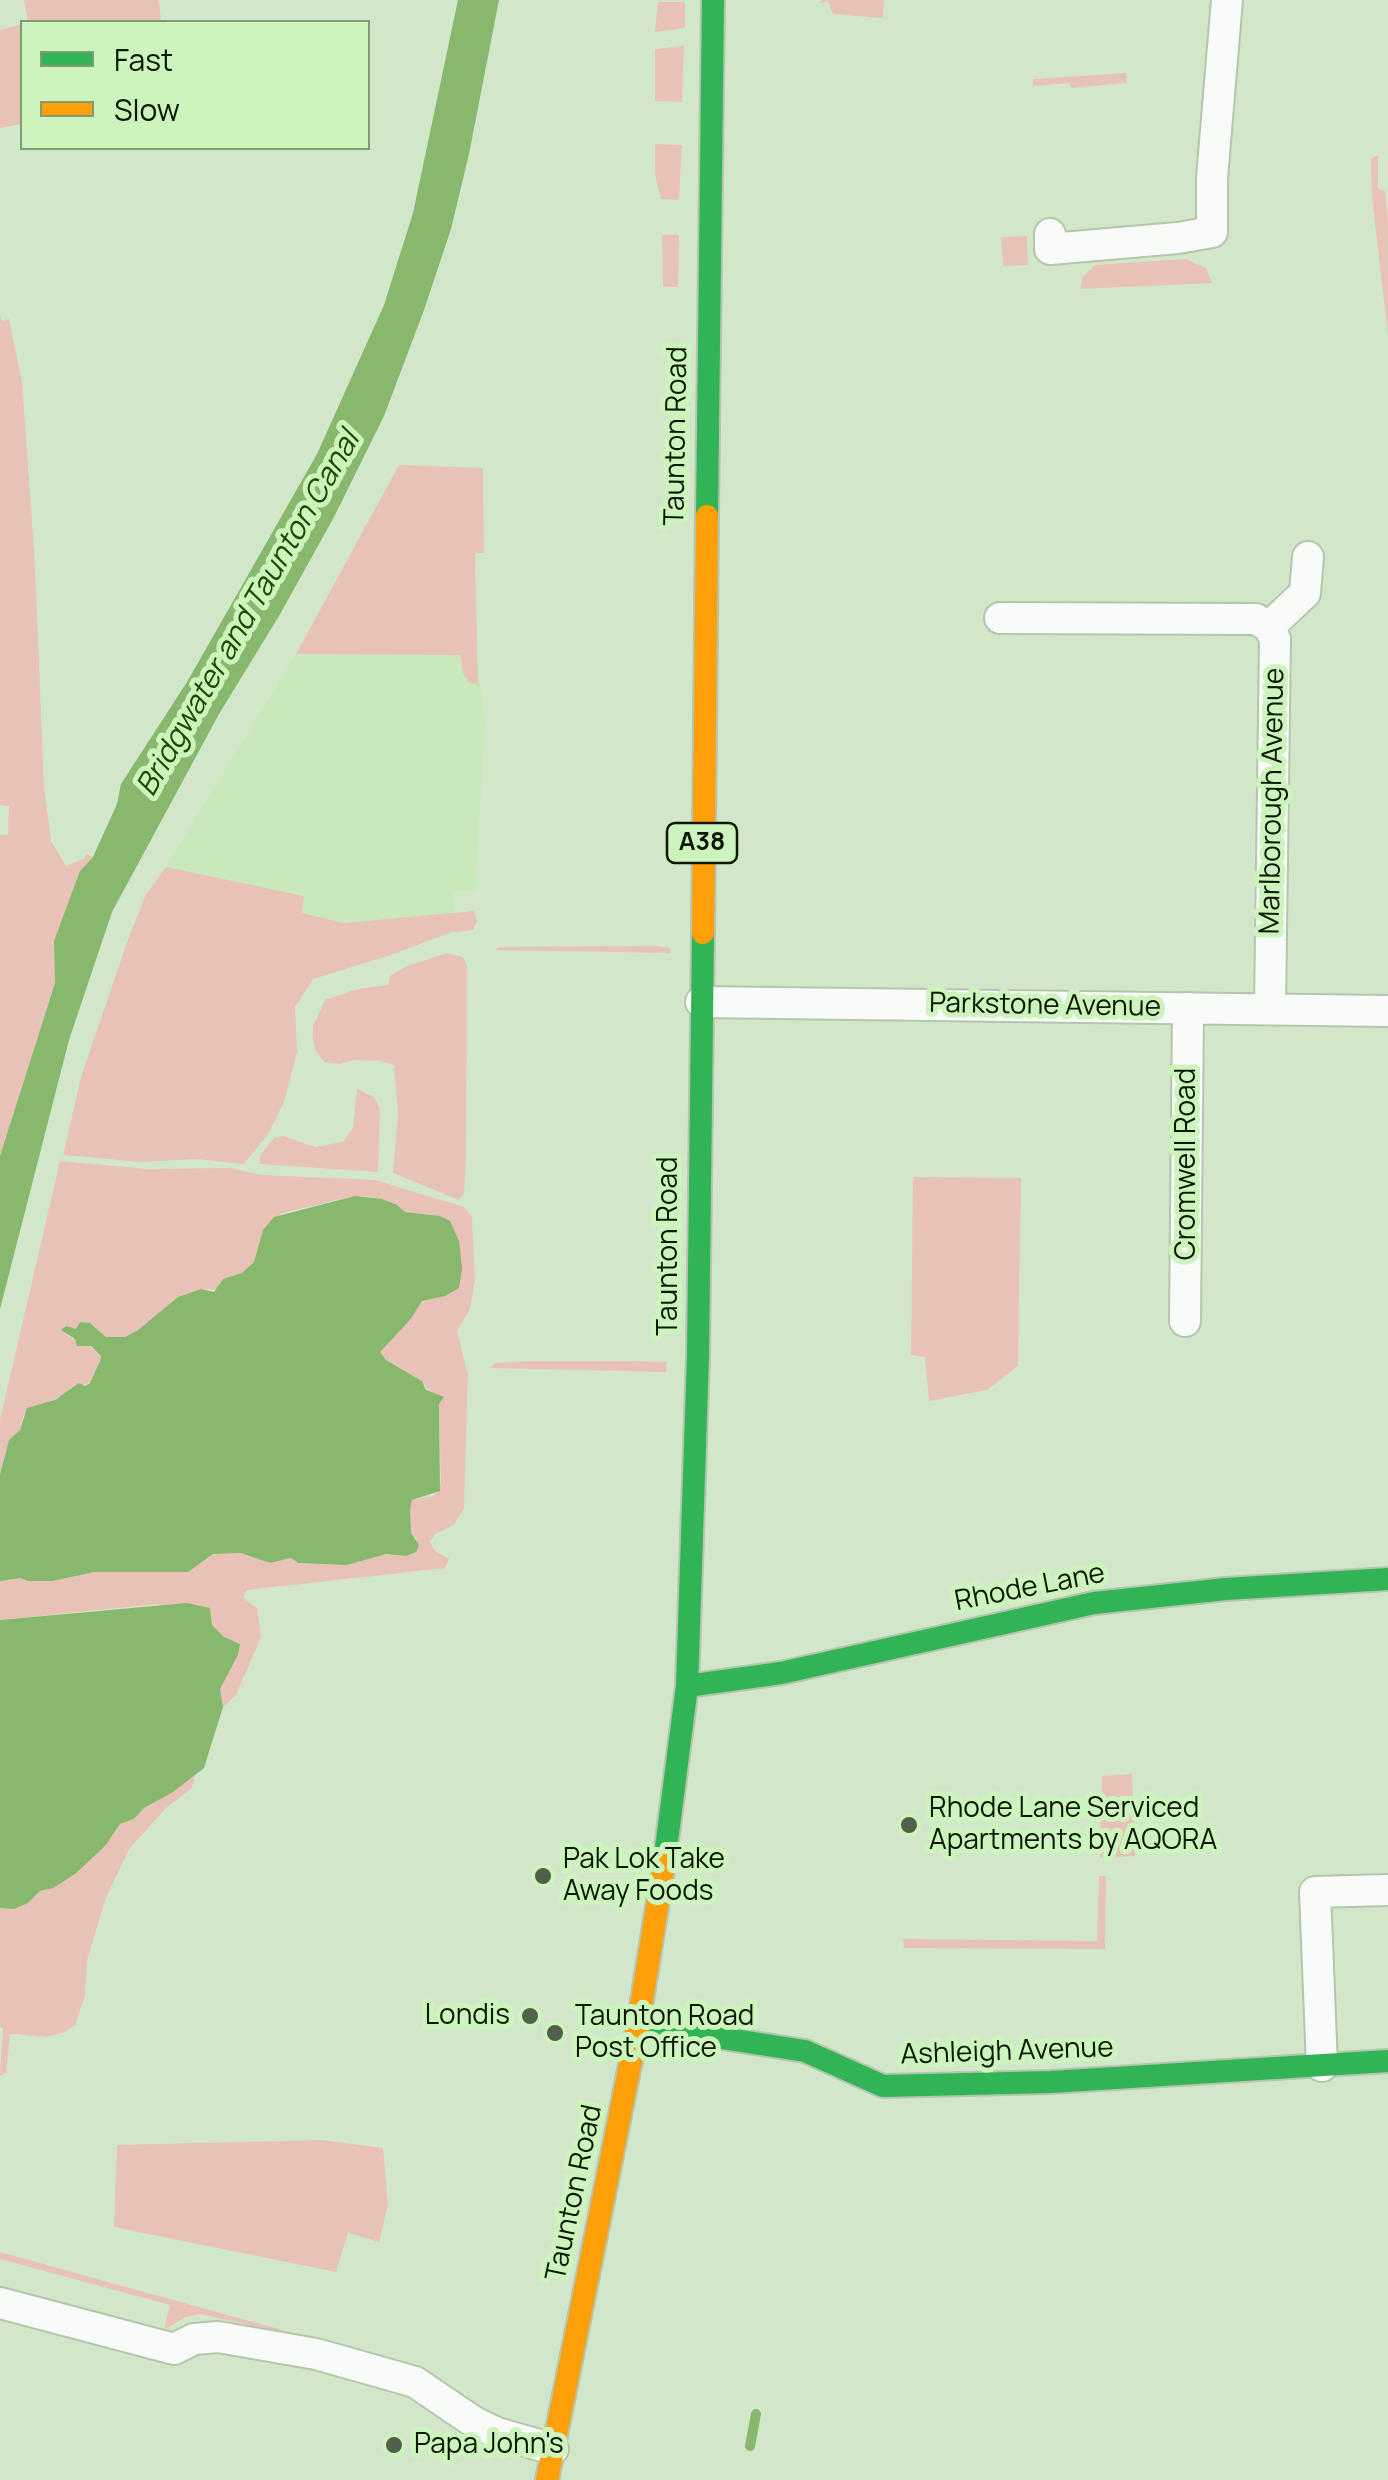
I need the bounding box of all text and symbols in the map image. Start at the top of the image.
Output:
legend [20,20,370,150]
text: Fast [114,39,173,80]
text: Slow [114,89,180,130]
street label: Taunton Road [659,346,695,526]
water label: Bridgwater and Taunton Canal [130,425,368,803]
street label: Marlborough Avenue [1254,667,1292,935]
road number: A38 [667,823,737,863]
street label: Parkstone Avenue [929,987,1161,1025]
street label: Cromwell Road [1170,1068,1204,1260]
street label: Taunton Road [652,1156,686,1336]
street label: Rhode Lane [952,1557,1108,1619]
place label: Rhode Lane Serviced Apartments by AQORA [929,1792,1217,1858]
marker: Rhode Lane Serviced Apartments by AQORA [898,1814,920,1836]
place label: Pak Lok Take Away Foods [563,1843,725,1909]
marker: Pak Lok Take Away Foods [532,1865,554,1887]
place label: Londis [425,1999,510,2033]
place label: Taunton Road Post Office [575,2000,754,2066]
marker: Londis [519,2005,541,2027]
marker: Taunton Road Post Office [544,2022,566,2044]
street label: Ashleigh Avenue [900,2031,1114,2073]
street label: Taunton Road [540,2102,610,2284]
place label: Papa John's [414,2428,564,2462]
marker: Papa John's [383,2434,405,2456]

